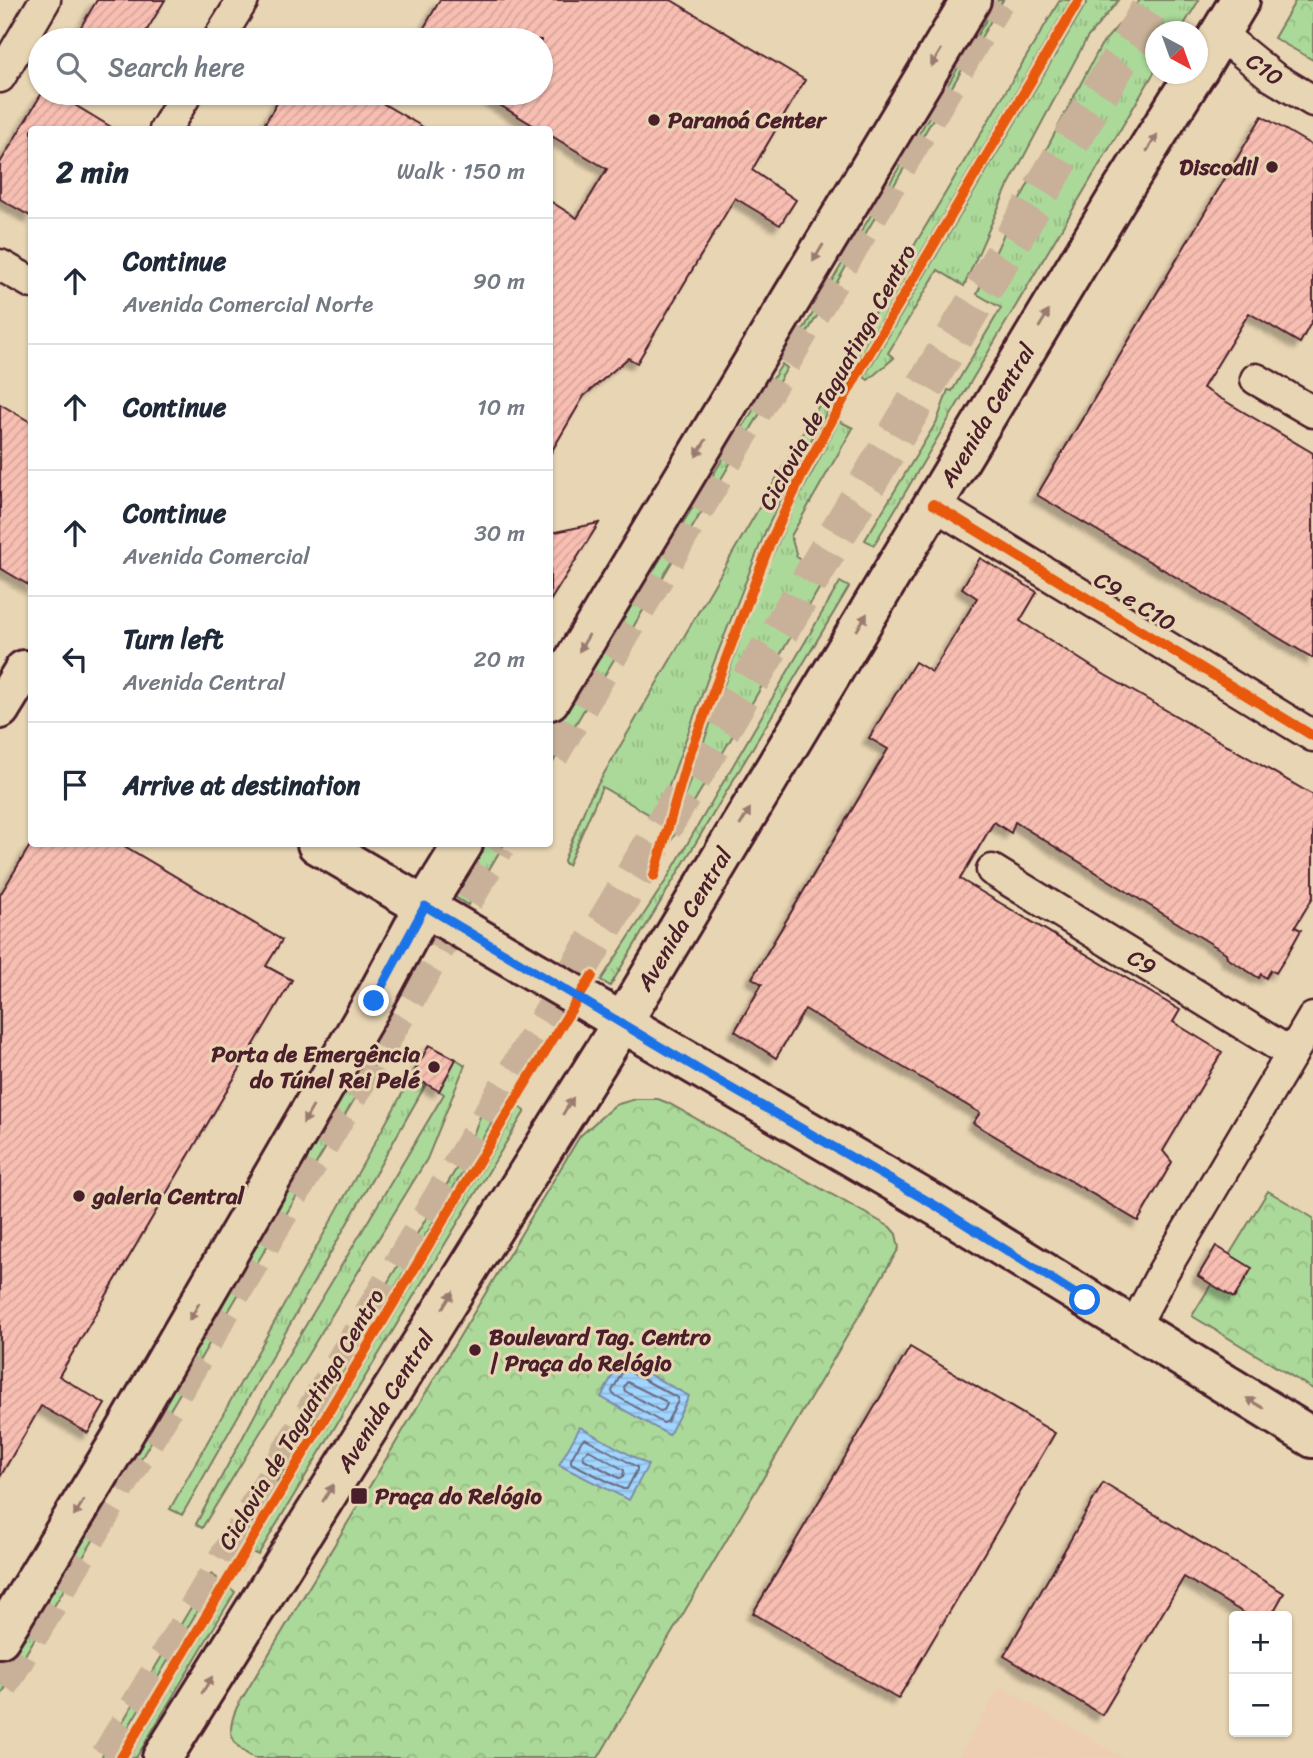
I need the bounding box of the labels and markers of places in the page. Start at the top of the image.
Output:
place label: Paranoá Center [668,100,828,141]
marker: Paranoá Center [646,112,662,128]
place label: Discodil [1179,147,1259,188]
marker: Discodil [1264,159,1280,175]
place label: Porta de Emergência do Túnel Rei Pelé [211,1034,420,1101]
marker: Porta de Emergência do Túnel Rei Pelé [426,1059,442,1075]
place label: galeria Central [91,1176,245,1217]
marker: galeria Central [71,1188,87,1204]
place label: Boulevard Tag. Centro | Praça do Relógio [489,1317,711,1384]
marker: Boulevard Tag. Centro | Praça do Relógio [467,1342,483,1358]
place label: Praça do Relógio [375,1476,542,1517]
marker: Praça do Relógio [349,1486,369,1506]

